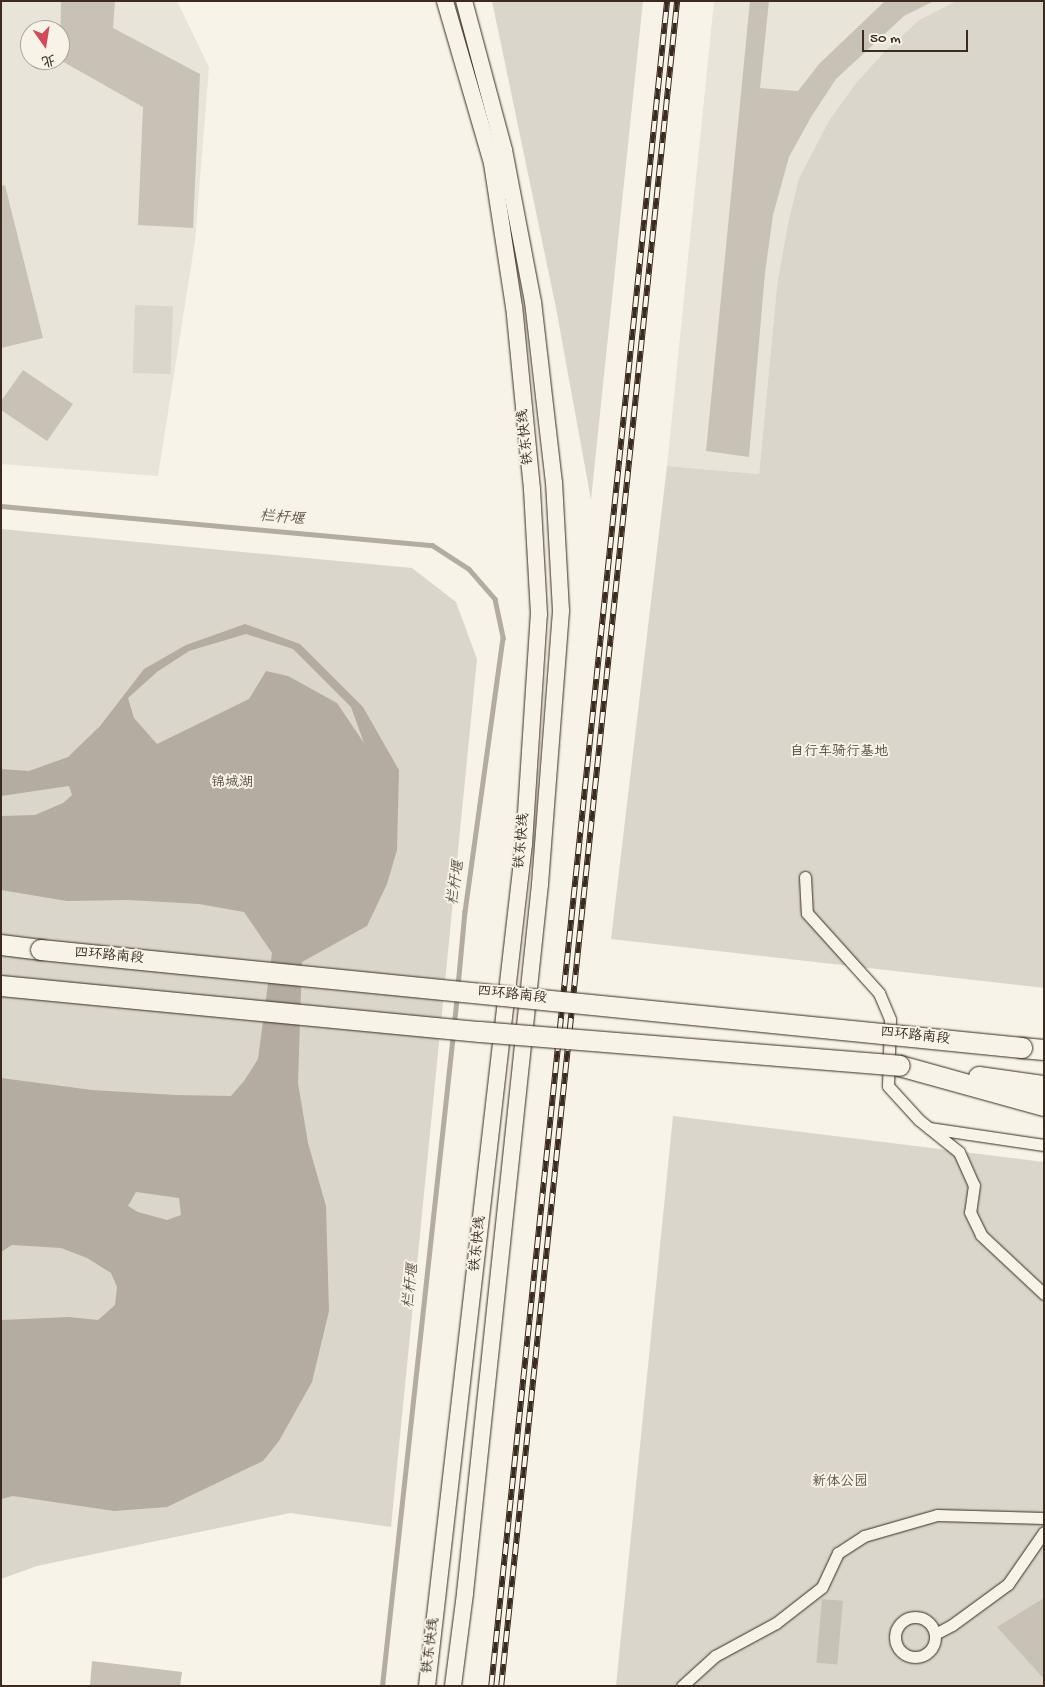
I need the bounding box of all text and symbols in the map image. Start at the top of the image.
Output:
north arrow [20,20,70,70]
scale bar [865,20,971,52]
text: 50 m [870,30,901,48]
text: 北 [40,49,57,69]
street label: 铁东快线 [516,408,538,466]
water label: 栏杆堰 [259,508,305,530]
park label: 自行车骑行基地 [790,745,888,761]
park label: 锦城湖 [211,776,253,792]
street label: 铁东快线 [512,812,534,870]
water label: 栏杆堰 [445,859,469,907]
street label: 四环路南段 [73,946,145,968]
street label: 四环路南段 [476,984,548,1008]
street label: 四环路南段 [879,1025,951,1049]
street label: 铁东快线 [468,1215,490,1273]
water label: 栏杆堰 [401,1263,423,1309]
park label: 新体公园 [812,1475,868,1491]
street label: 铁东快线 [420,1617,444,1675]

